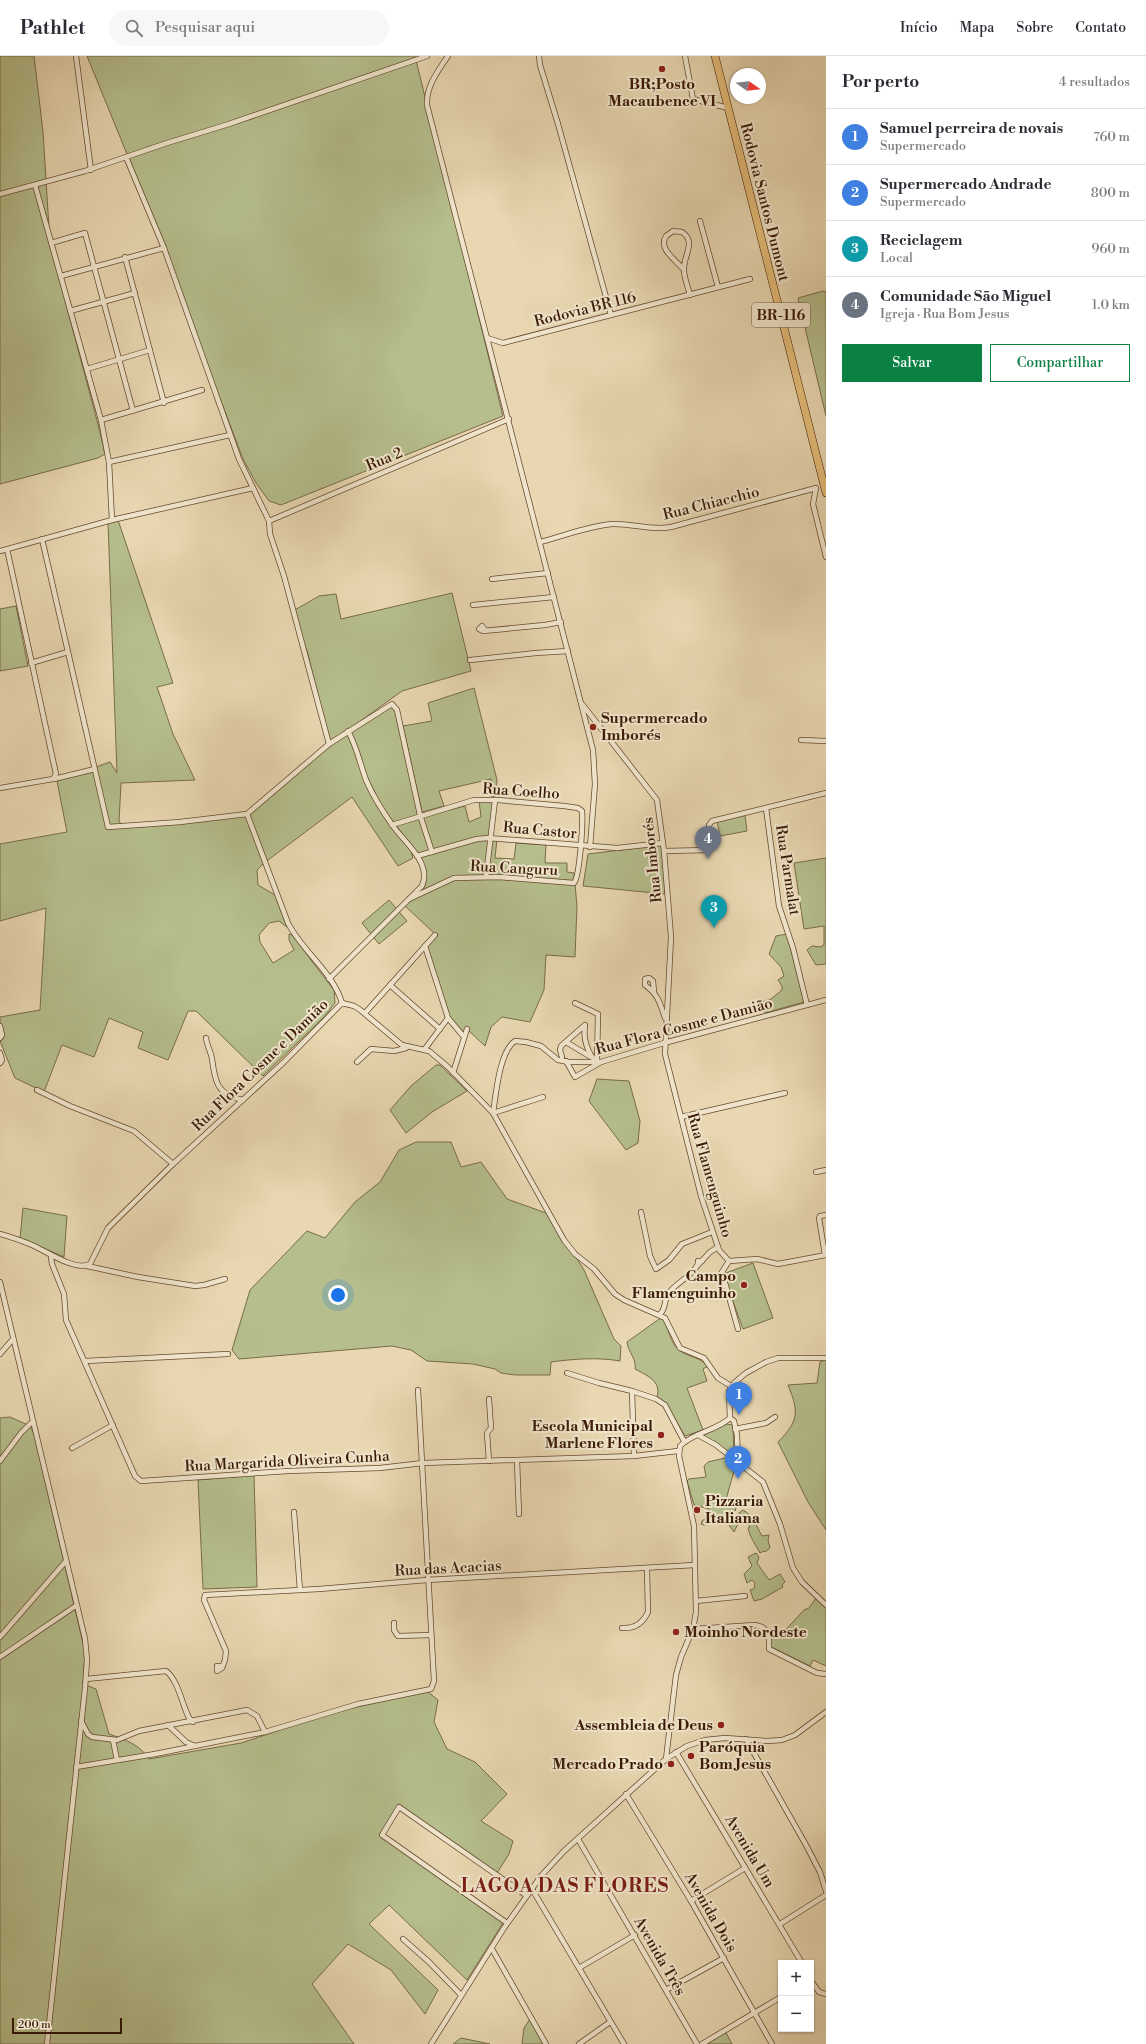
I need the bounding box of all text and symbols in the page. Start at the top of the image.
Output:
search box [109,10,389,46]
text: Pathlet [20,16,85,40]
icon: search [123,17,145,39]
text: Pesquisar aqui [155,18,255,37]
text: Início [900,19,938,37]
text: Mapa [960,19,994,37]
text: Sobre [1016,19,1053,37]
text: Contato [1075,19,1126,37]
marker: BR;Posto Macaubence VI [657,64,667,74]
north arrow [730,68,766,104]
text: Por perto [842,71,919,93]
text: 4 resultados [1059,74,1130,90]
place label: BR;Posto Macaubence VI [608,75,716,111]
text: Samuel perreira de novais [880,119,1063,138]
street label: Rodovia Santos Dumont [736,121,794,284]
text: 1 [852,129,858,145]
text: 760 m [1093,129,1130,145]
text: Supermercado [880,138,966,154]
text: Supermercado Andrade [880,175,1051,194]
text: 2 [851,185,859,201]
text: 800 m [1091,185,1130,201]
text: Supermercado [880,194,966,210]
text: Reciclagem [880,231,962,250]
text: 3 [851,241,859,257]
text: 960 m [1092,241,1130,257]
text: Local [880,250,913,266]
text: Comunidade São Miguel [880,287,1051,306]
street label: Rodovia BR 116 [532,288,638,331]
text: 4 [851,297,859,313]
text: 1.0 km [1092,297,1130,313]
road number: BR-116 [752,303,810,327]
text: Igreja · Rua Bom Jesus [880,306,1010,322]
button: Salvar [842,344,982,382]
button: Compartilhar [990,344,1130,382]
street label: Rua 2 [363,443,405,476]
street label: Rua Chiacchio [661,482,761,525]
place label: Supermercado Imborés [601,709,708,745]
marker: Supermercado Imborés [588,722,598,732]
street label: Rua Coelho [482,779,560,804]
street label: Rua Imborés [639,816,666,904]
street label: Rua Castor [502,818,578,843]
street label: Rua Parmalat [771,823,804,917]
pin: 4 [695,826,721,859]
street label: Rua Canguru [469,857,559,880]
pin: 3 [701,895,727,928]
street label: Rua Flora Cosme e Damião [593,994,775,1059]
street label: Rua Flora Cosme e Damião [188,995,333,1136]
street label: Rua Flamenguinho [683,1111,736,1240]
place label: Campo Flamenguinho [632,1267,736,1303]
marker: Campo Flamenguinho [739,1280,749,1290]
your location [328,1285,348,1305]
pin: 1 [726,1382,752,1415]
place label: Escola Municipal Marlene Flores [532,1417,653,1453]
marker: Escola Municipal Marlene Flores [656,1430,666,1440]
pin: 2 [725,1446,751,1479]
street label: Rua Margarida Oliveira Cunha [184,1447,390,1476]
place label: Pizzaria Italiana [705,1492,764,1528]
marker: Pizzaria Italiana [692,1505,702,1515]
street label: Rua das Acacias [394,1556,502,1581]
place label: Moinho Nordeste [684,1623,807,1642]
marker: Moinho Nordeste [671,1627,681,1637]
place label: Assembleia de Deus [573,1716,713,1735]
marker: Assembleia de Deus [716,1720,726,1730]
place label: Paróquia Bom Jesus [699,1738,771,1774]
marker: Paróquia Bom Jesus [686,1751,696,1761]
place label: Mercado Prado [552,1755,663,1774]
marker: Mercado Prado [666,1759,676,1769]
street label: Avenida Um [720,1811,779,1891]
street label: Avenida Dois [680,1868,741,1956]
district label: LAGOA DAS FLORES [461,1874,669,1898]
street label: Avenida Três [629,1913,690,1999]
map controls [778,1960,814,2032]
button: + [778,1960,814,1996]
button: − [778,1996,814,2032]
scale bar [12,2016,122,2035]
text: 200 m [18,2018,51,2032]

